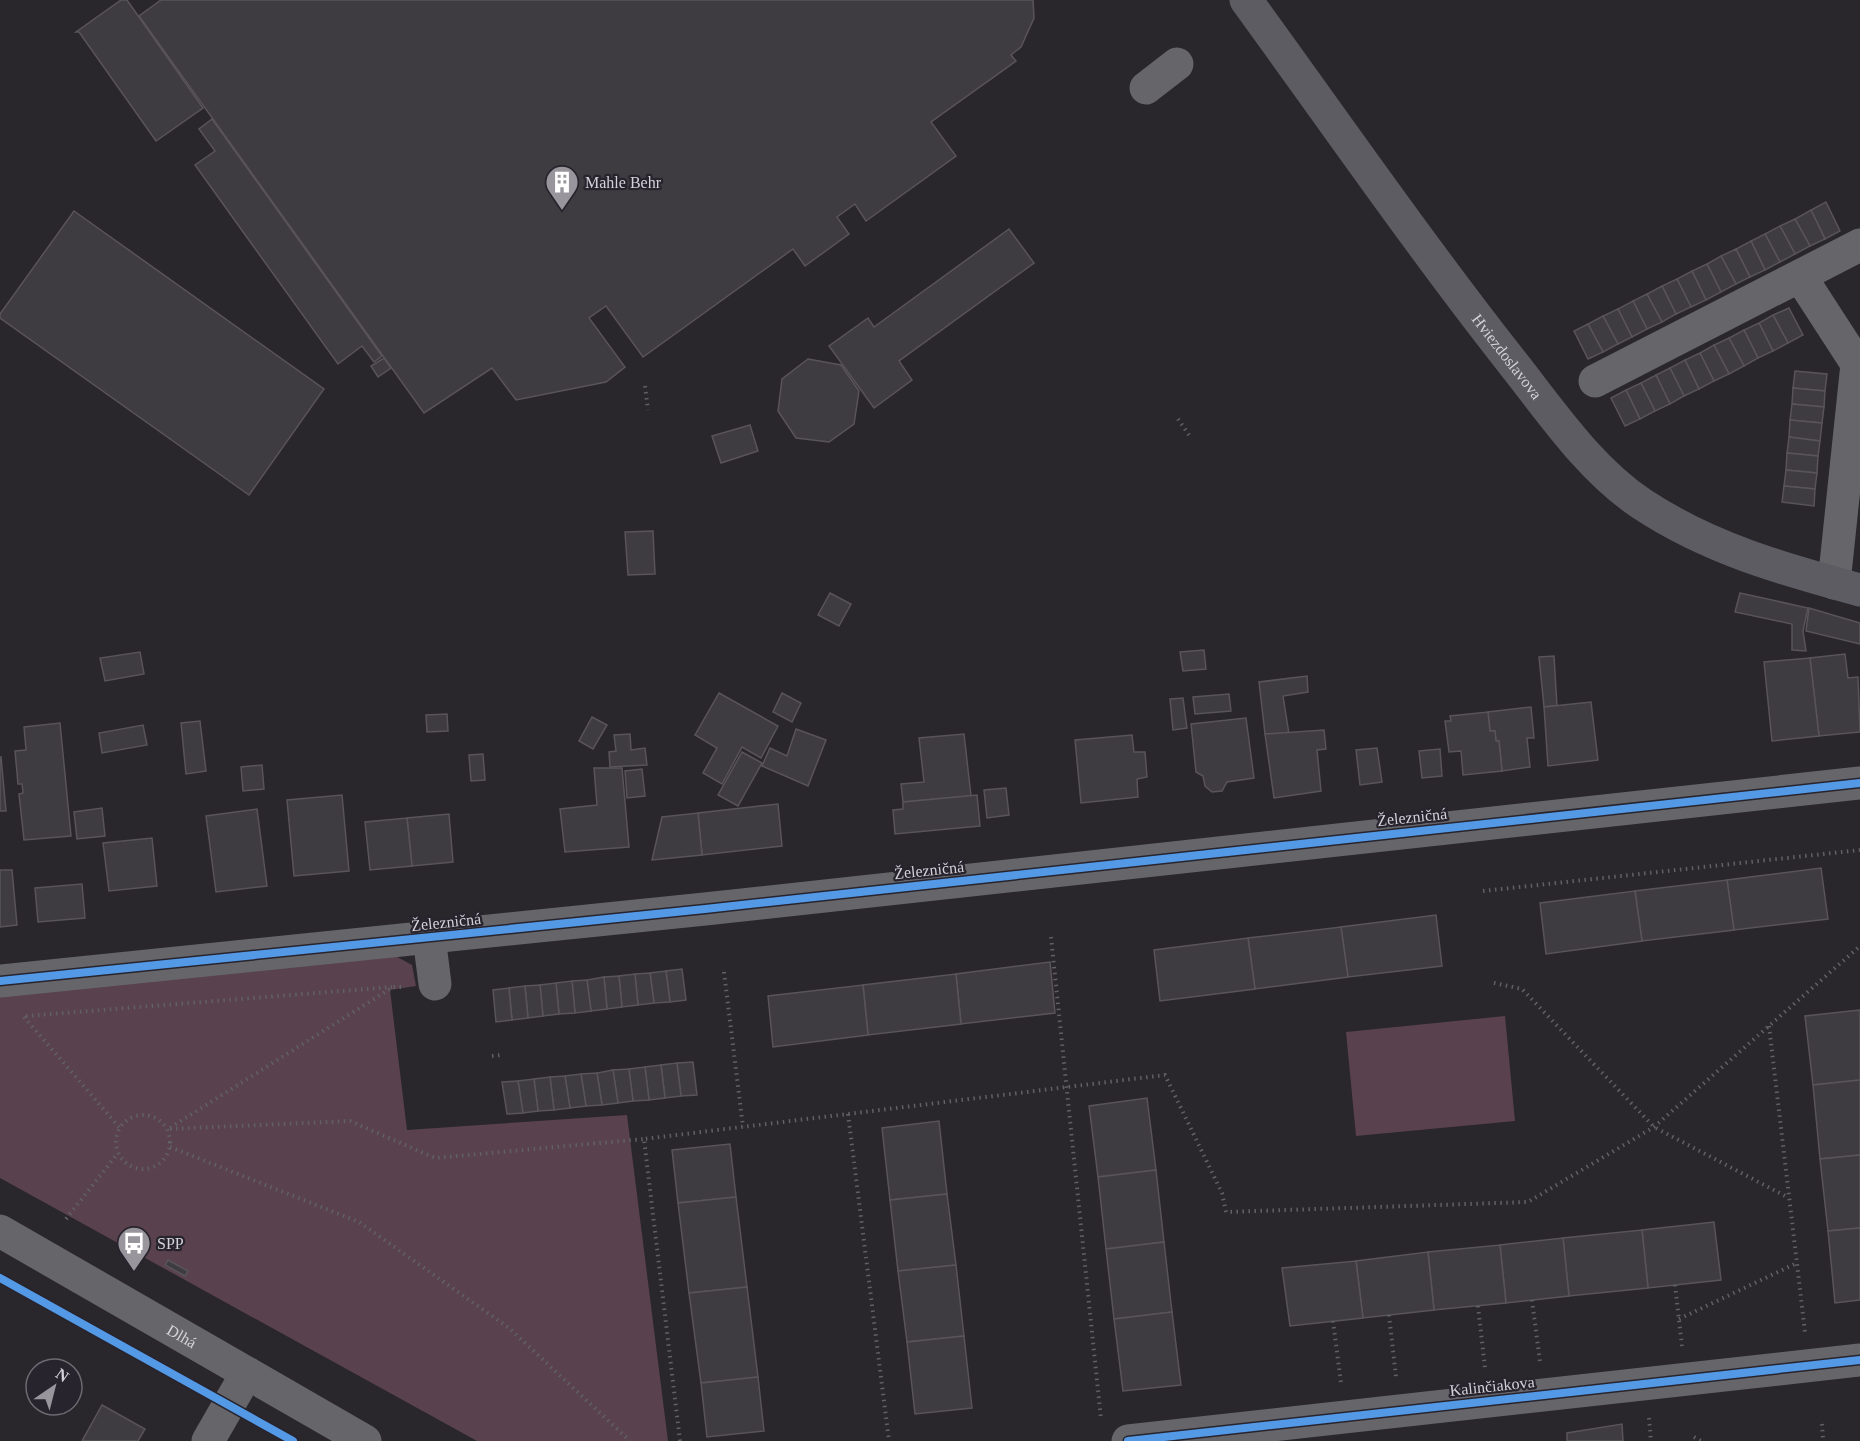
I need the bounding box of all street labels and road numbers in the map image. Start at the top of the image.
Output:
street label: Hviezdoslavova [1469,310,1546,402]
street label: Železničná [1376,804,1448,829]
street label: Železničná [893,857,965,882]
street label: Železničná [410,909,482,934]
street label: Dlhá [164,1321,200,1351]
street label: Kalinčiakova [1449,1373,1535,1399]

